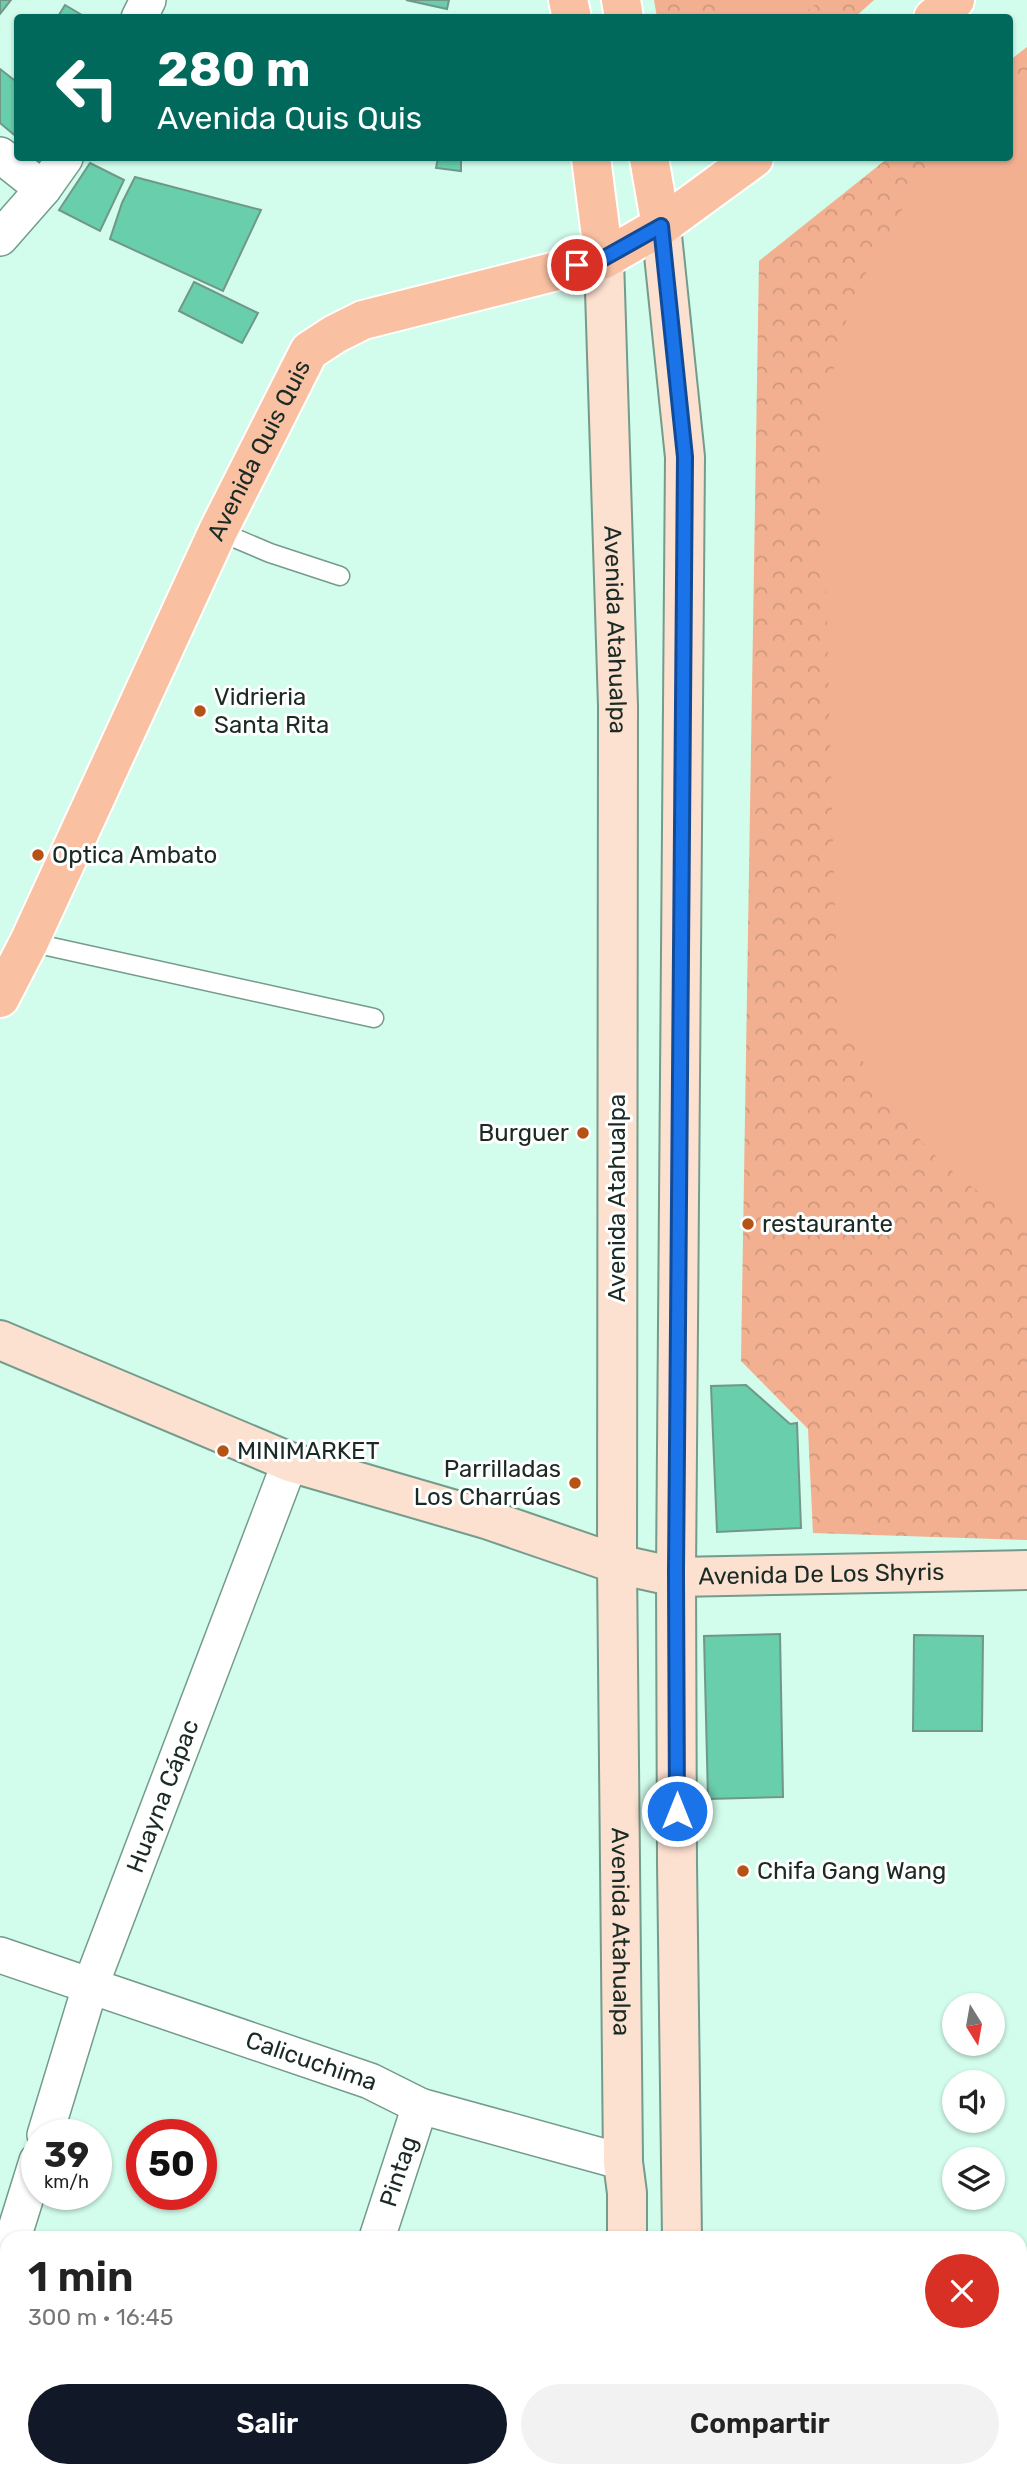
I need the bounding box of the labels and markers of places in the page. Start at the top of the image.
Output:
pin [547,235,607,295]
place label: Vidrieria Santa Rita [214,683,329,739]
marker: Vidrieria Santa Rita [192,703,208,719]
place label: Optica Ambato [52,841,217,869]
marker: Optica Ambato [30,847,46,863]
place label: Burguer [478,1119,569,1147]
marker: Burguer [575,1125,591,1141]
place label: restaurante [762,1210,893,1238]
marker: restaurante [740,1216,756,1232]
place label: MINIMARKET [237,1437,380,1465]
marker: MINIMARKET [215,1443,231,1459]
place label: Parrilladas Los Charrúas [414,1455,561,1511]
marker: Parrilladas Los Charrúas [567,1475,583,1491]
place label: Chifa Gang Wang [757,1857,946,1885]
marker: Chifa Gang Wang [735,1863,751,1879]

